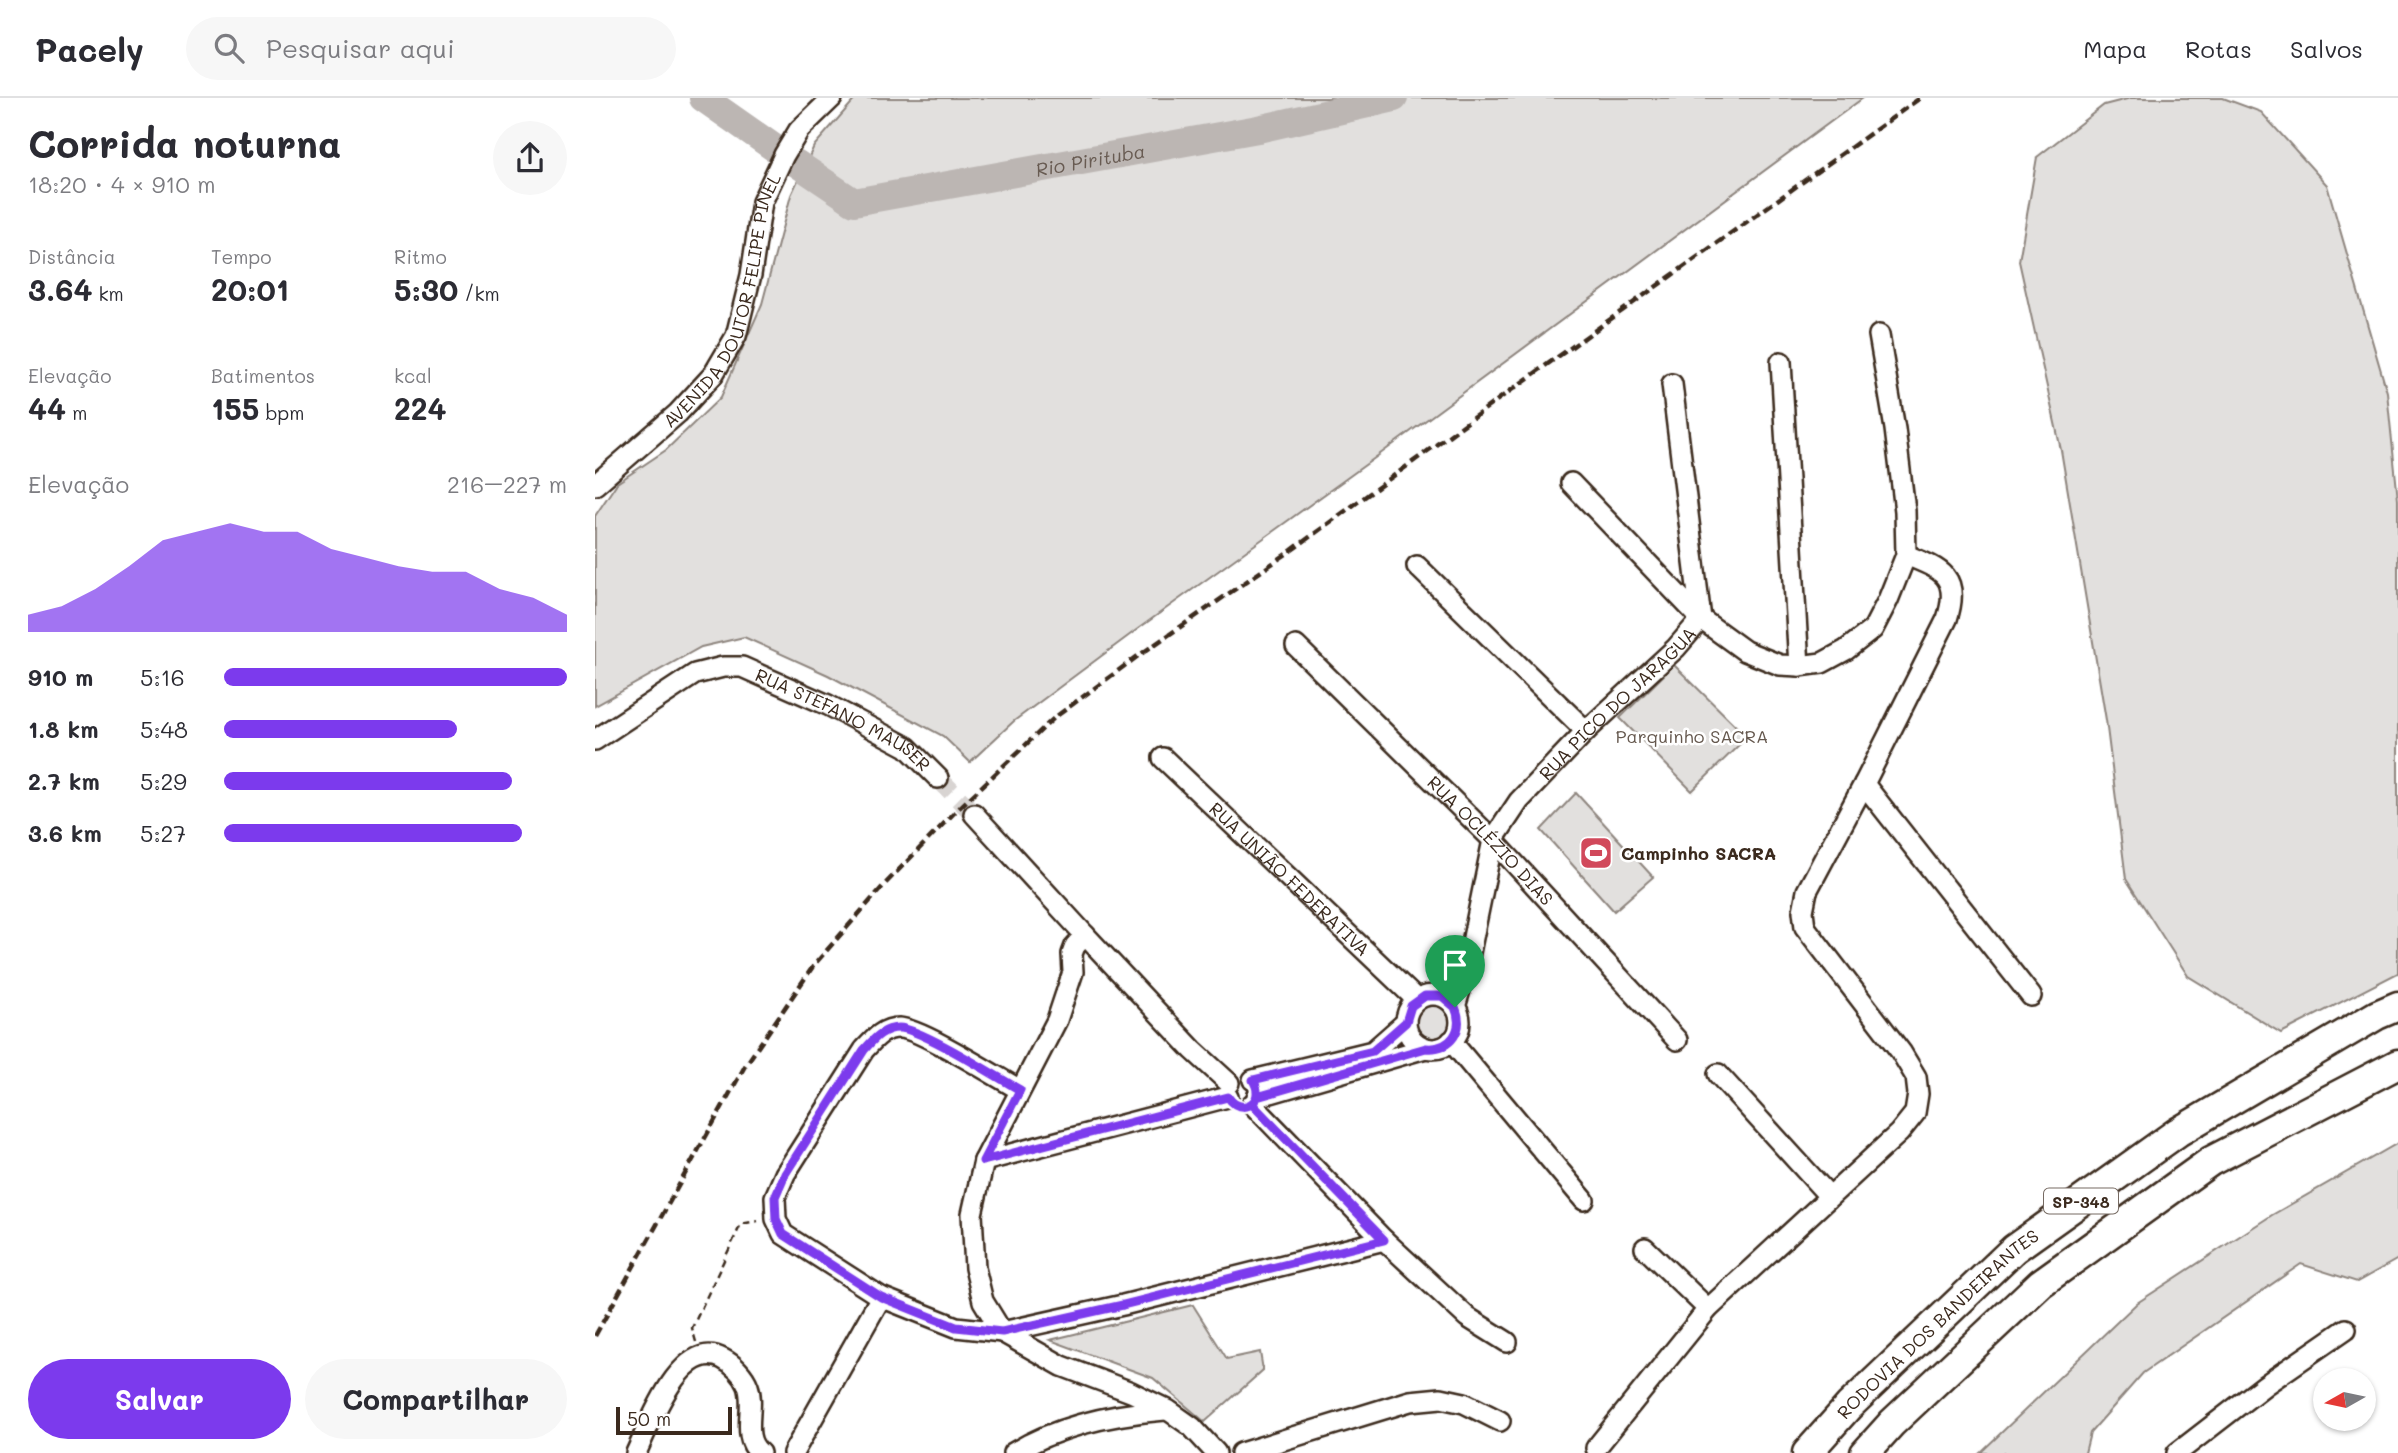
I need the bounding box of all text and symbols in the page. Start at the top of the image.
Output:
search box [186,17,676,80]
text: Pacely [35,27,144,70]
icon: search [210,29,248,67]
text: Pesquisar aqui [266,31,455,65]
text: Mapa [2083,33,2147,64]
text: Rotas [2185,33,2252,64]
text: Salvos [2290,33,2363,64]
text: Corrida noturna [28,118,341,168]
button: share [493,121,567,195]
water label: Rio Pirituba [1033,137,1147,181]
text: 18:20 · 4 × 910 m [28,169,215,199]
street label: AVENIDA DOUTOR FELIPE PINEL [658,169,786,433]
text: Distância [28,244,116,269]
text: Tempo [211,244,271,269]
text: Ritmo [394,244,447,269]
text: 3.64 [28,269,92,309]
text: 20:01 [211,269,289,309]
text: 5:30 [394,269,458,309]
text: km [92,281,124,306]
text: /km [458,281,500,306]
text: Elevação [28,363,112,388]
text: Batimentos [211,363,315,388]
text: kcal [394,363,432,388]
text: 44 [28,388,66,428]
text: 155 [211,388,259,428]
text: 224 [394,388,447,428]
text: m [66,400,87,425]
text: bpm [259,400,304,425]
text: Elevação [28,469,129,499]
text: 216–227 m [447,469,567,499]
street label: RUA PICO DO JARAGUA [1534,622,1701,785]
text: 910 m [28,662,93,692]
text: 5:16 [140,662,185,692]
street label: RUA STEFANO MAUSER [752,662,936,776]
text: 1.8 km [28,714,98,744]
text: 5:48 [140,714,188,744]
park label: Parquinho SACRA [1615,724,1769,748]
text: 2.7 km [28,766,100,796]
text: 5:29 [140,766,187,796]
street label: RUA OCLÉZIO DIAS [1422,770,1559,910]
street label: RUA UNIÃO FEDERATIVA [1204,797,1375,961]
text: 3.6 km [28,818,102,848]
text: 5:27 [140,818,186,848]
sports icon: Campinho SACRA [1577,834,1615,872]
place label: Campinho SACRA [1621,841,1776,865]
pin [1425,935,1485,1007]
icon: arrive [1436,946,1474,984]
road number: SP-348 [2044,1189,2118,1214]
street label: RODOVIA DOS BANDEIRANTES [1831,1223,2043,1424]
button: Salvar [28,1359,291,1439]
button: Compartilhar [305,1359,567,1439]
north arrow [2313,1368,2377,1432]
map controls [2313,1368,2376,1431]
scale bar [616,1404,731,1436]
text: 50 m [627,1406,671,1431]

